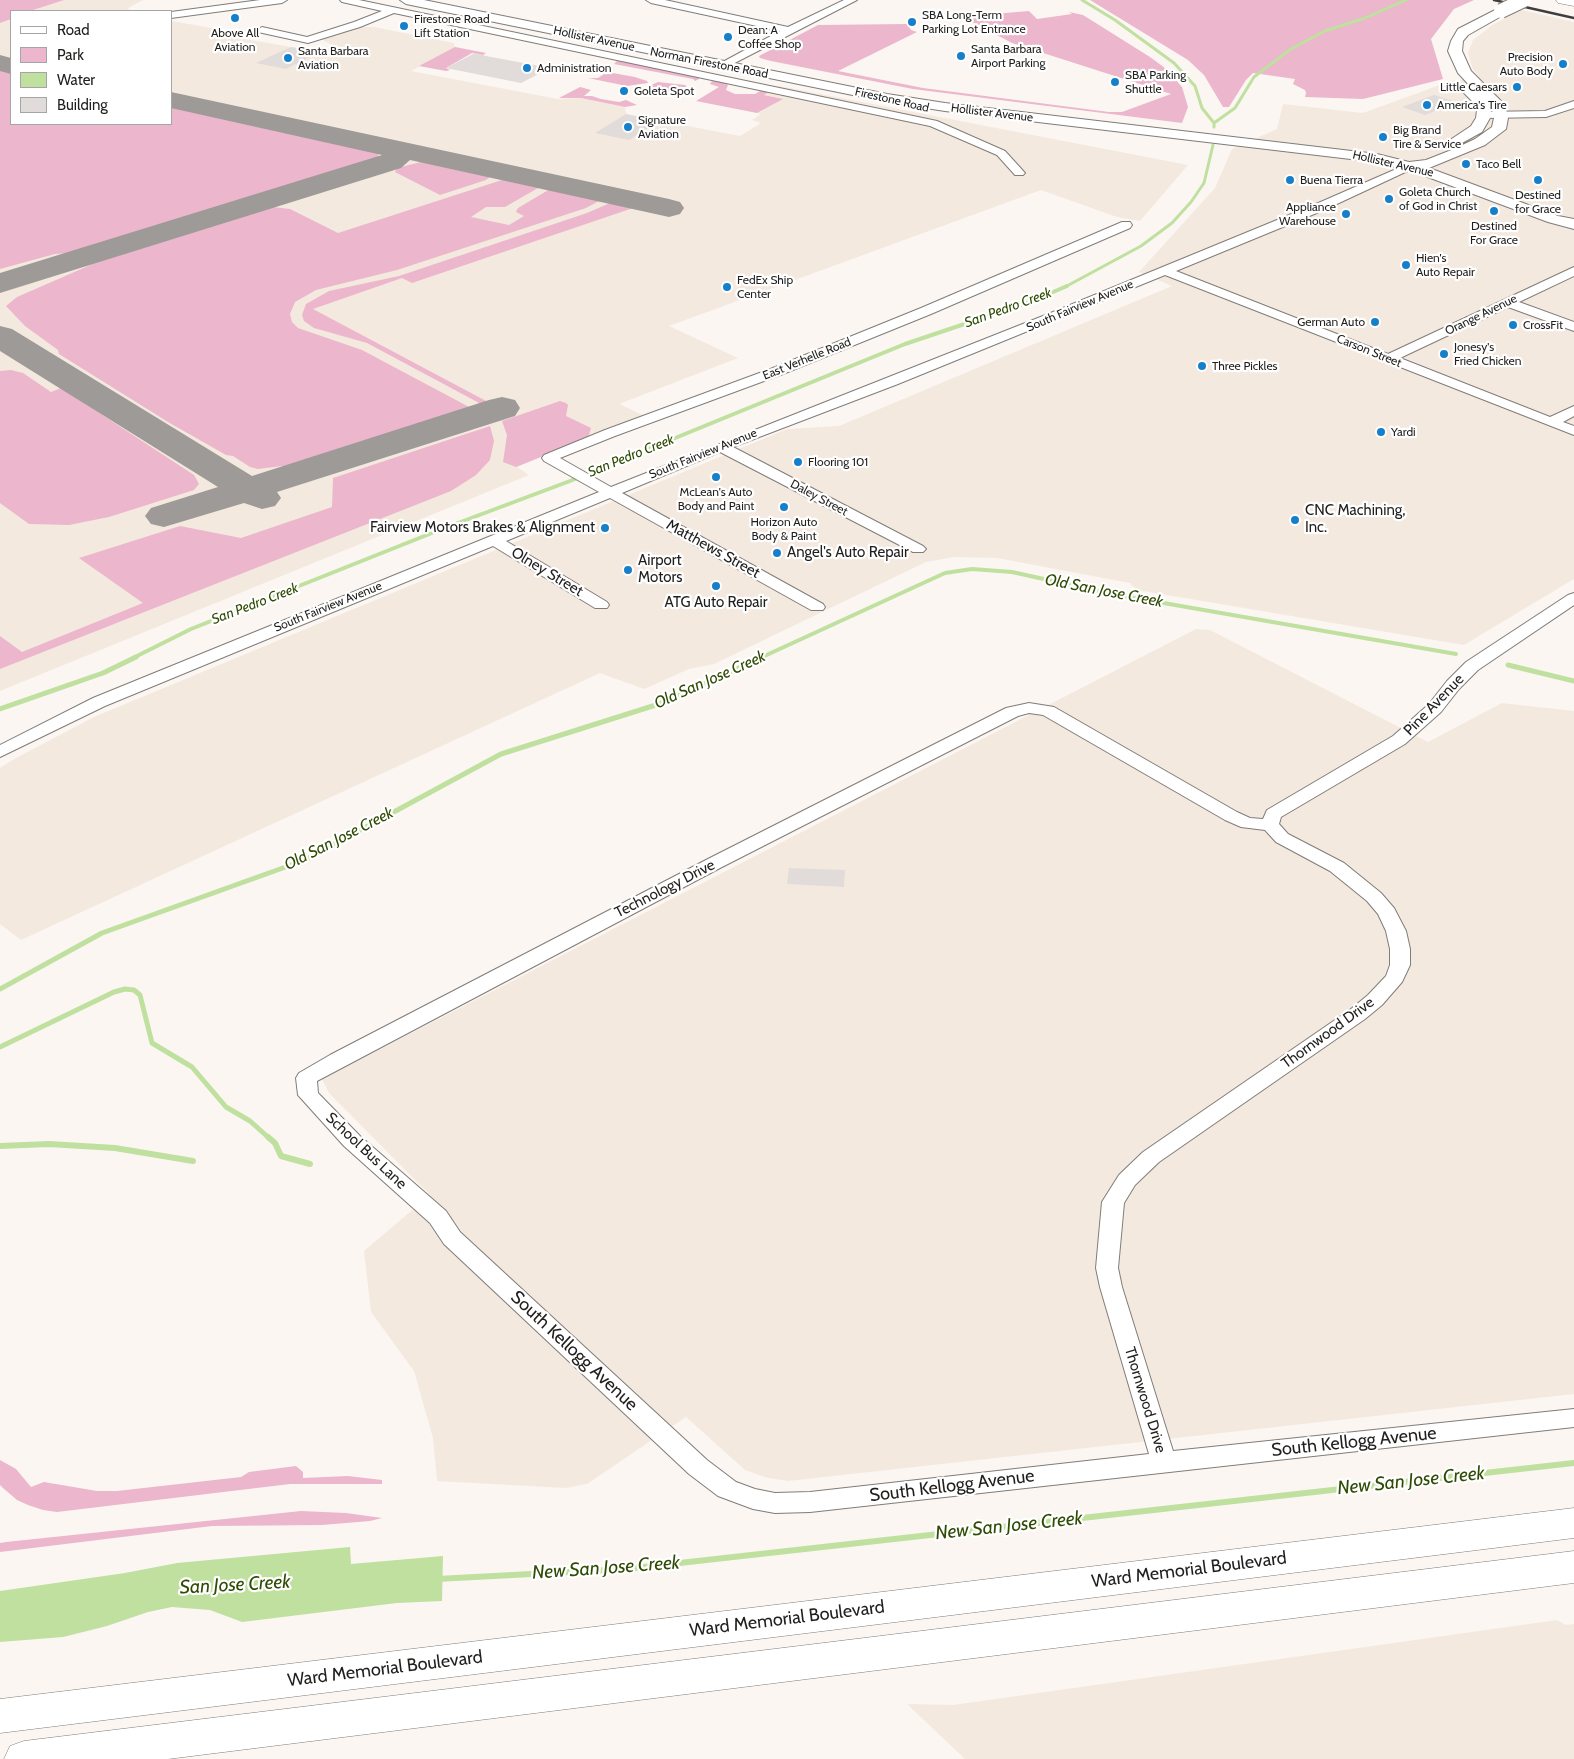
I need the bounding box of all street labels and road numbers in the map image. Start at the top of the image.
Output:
street label: Hollister Avenue [552,23,636,55]
street label: Norman Firestone Road [649,44,769,82]
street label: Firestone Road [854,84,930,116]
street label: Hollister Avenue [950,101,1034,125]
street label: Hollister Avenue [1351,148,1435,180]
street label: South Fairview Avenue [1024,277,1136,335]
street label: Orange Avenue [1443,291,1519,339]
street label: Carson Street [1334,331,1404,371]
street label: East Verhelle Road [761,335,853,383]
street label: South Fairview Avenue [647,426,759,482]
street label: Daley Street [788,477,850,519]
street label: Matthews Street [663,516,763,582]
street label: Olney Street [508,544,586,600]
street label: South Fairview Avenue [272,579,384,635]
street label: Pine Avenue [1400,670,1468,740]
street label: Technology Drive [612,856,718,922]
street label: Thornwood Drive [1278,993,1378,1073]
street label: School Bus Lane [322,1109,410,1193]
street label: South Kellogg Avenue [506,1287,642,1415]
street label: Thornwood Drive [1120,1345,1170,1455]
street label: South Kellogg Avenue [1270,1423,1438,1461]
street label: South Kellogg Avenue [868,1465,1036,1507]
street label: Ward Memorial Boulevard [1090,1547,1288,1593]
street label: Ward Memorial Boulevard [688,1596,886,1642]
street label: Ward Memorial Boulevard [286,1646,484,1692]

